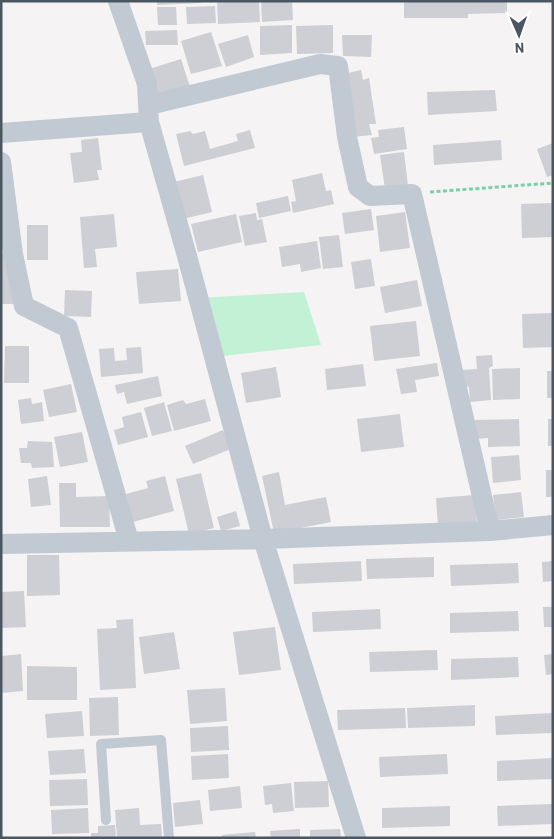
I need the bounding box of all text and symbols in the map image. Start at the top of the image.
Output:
north arrow [494,10,544,60]
text: N [515,40,524,57]

